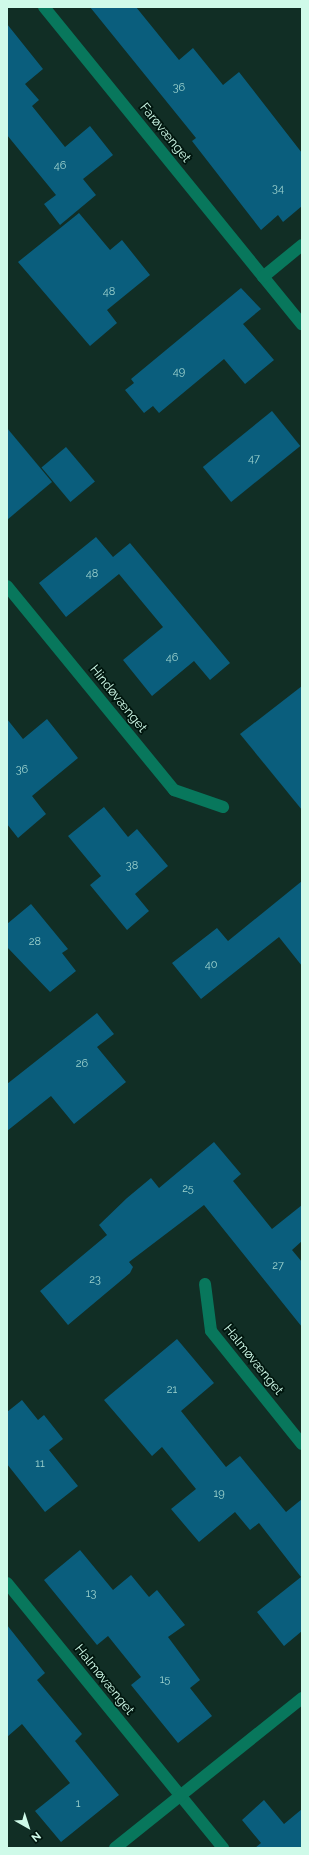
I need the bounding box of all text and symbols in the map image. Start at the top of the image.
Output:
house number: 36 [173,81,185,95]
street label: Farøvænget [136,100,194,166]
house number: 46 [54,159,66,173]
house number: 34 [272,182,284,196]
house number: 48 [103,285,115,299]
house number: 49 [173,365,185,379]
house number: 47 [248,452,260,466]
house number: 48 [86,567,98,581]
house number: 46 [166,651,178,665]
street label: Hindøvænget [86,662,150,736]
house number: 36 [16,763,28,777]
house number: 38 [126,859,138,873]
house number: 28 [29,935,41,949]
house number: 40 [205,958,217,972]
house number: 26 [76,1057,88,1071]
house number: 25 [182,1182,194,1196]
house number: 27 [272,1259,284,1273]
house number: 23 [89,1273,101,1287]
street label: Halmøvænget [220,1322,286,1398]
house number: 21 [167,1383,177,1397]
house number: 11 [35,1457,45,1471]
house number: 19 [213,1487,225,1501]
house number: 13 [86,1587,96,1601]
street label: Halmøvænget [71,1642,137,1718]
house number: 15 [160,1673,170,1687]
house number: 1 [76,1797,80,1811]
north arrow [8,1807,48,1847]
text: N [29,1829,43,1844]

